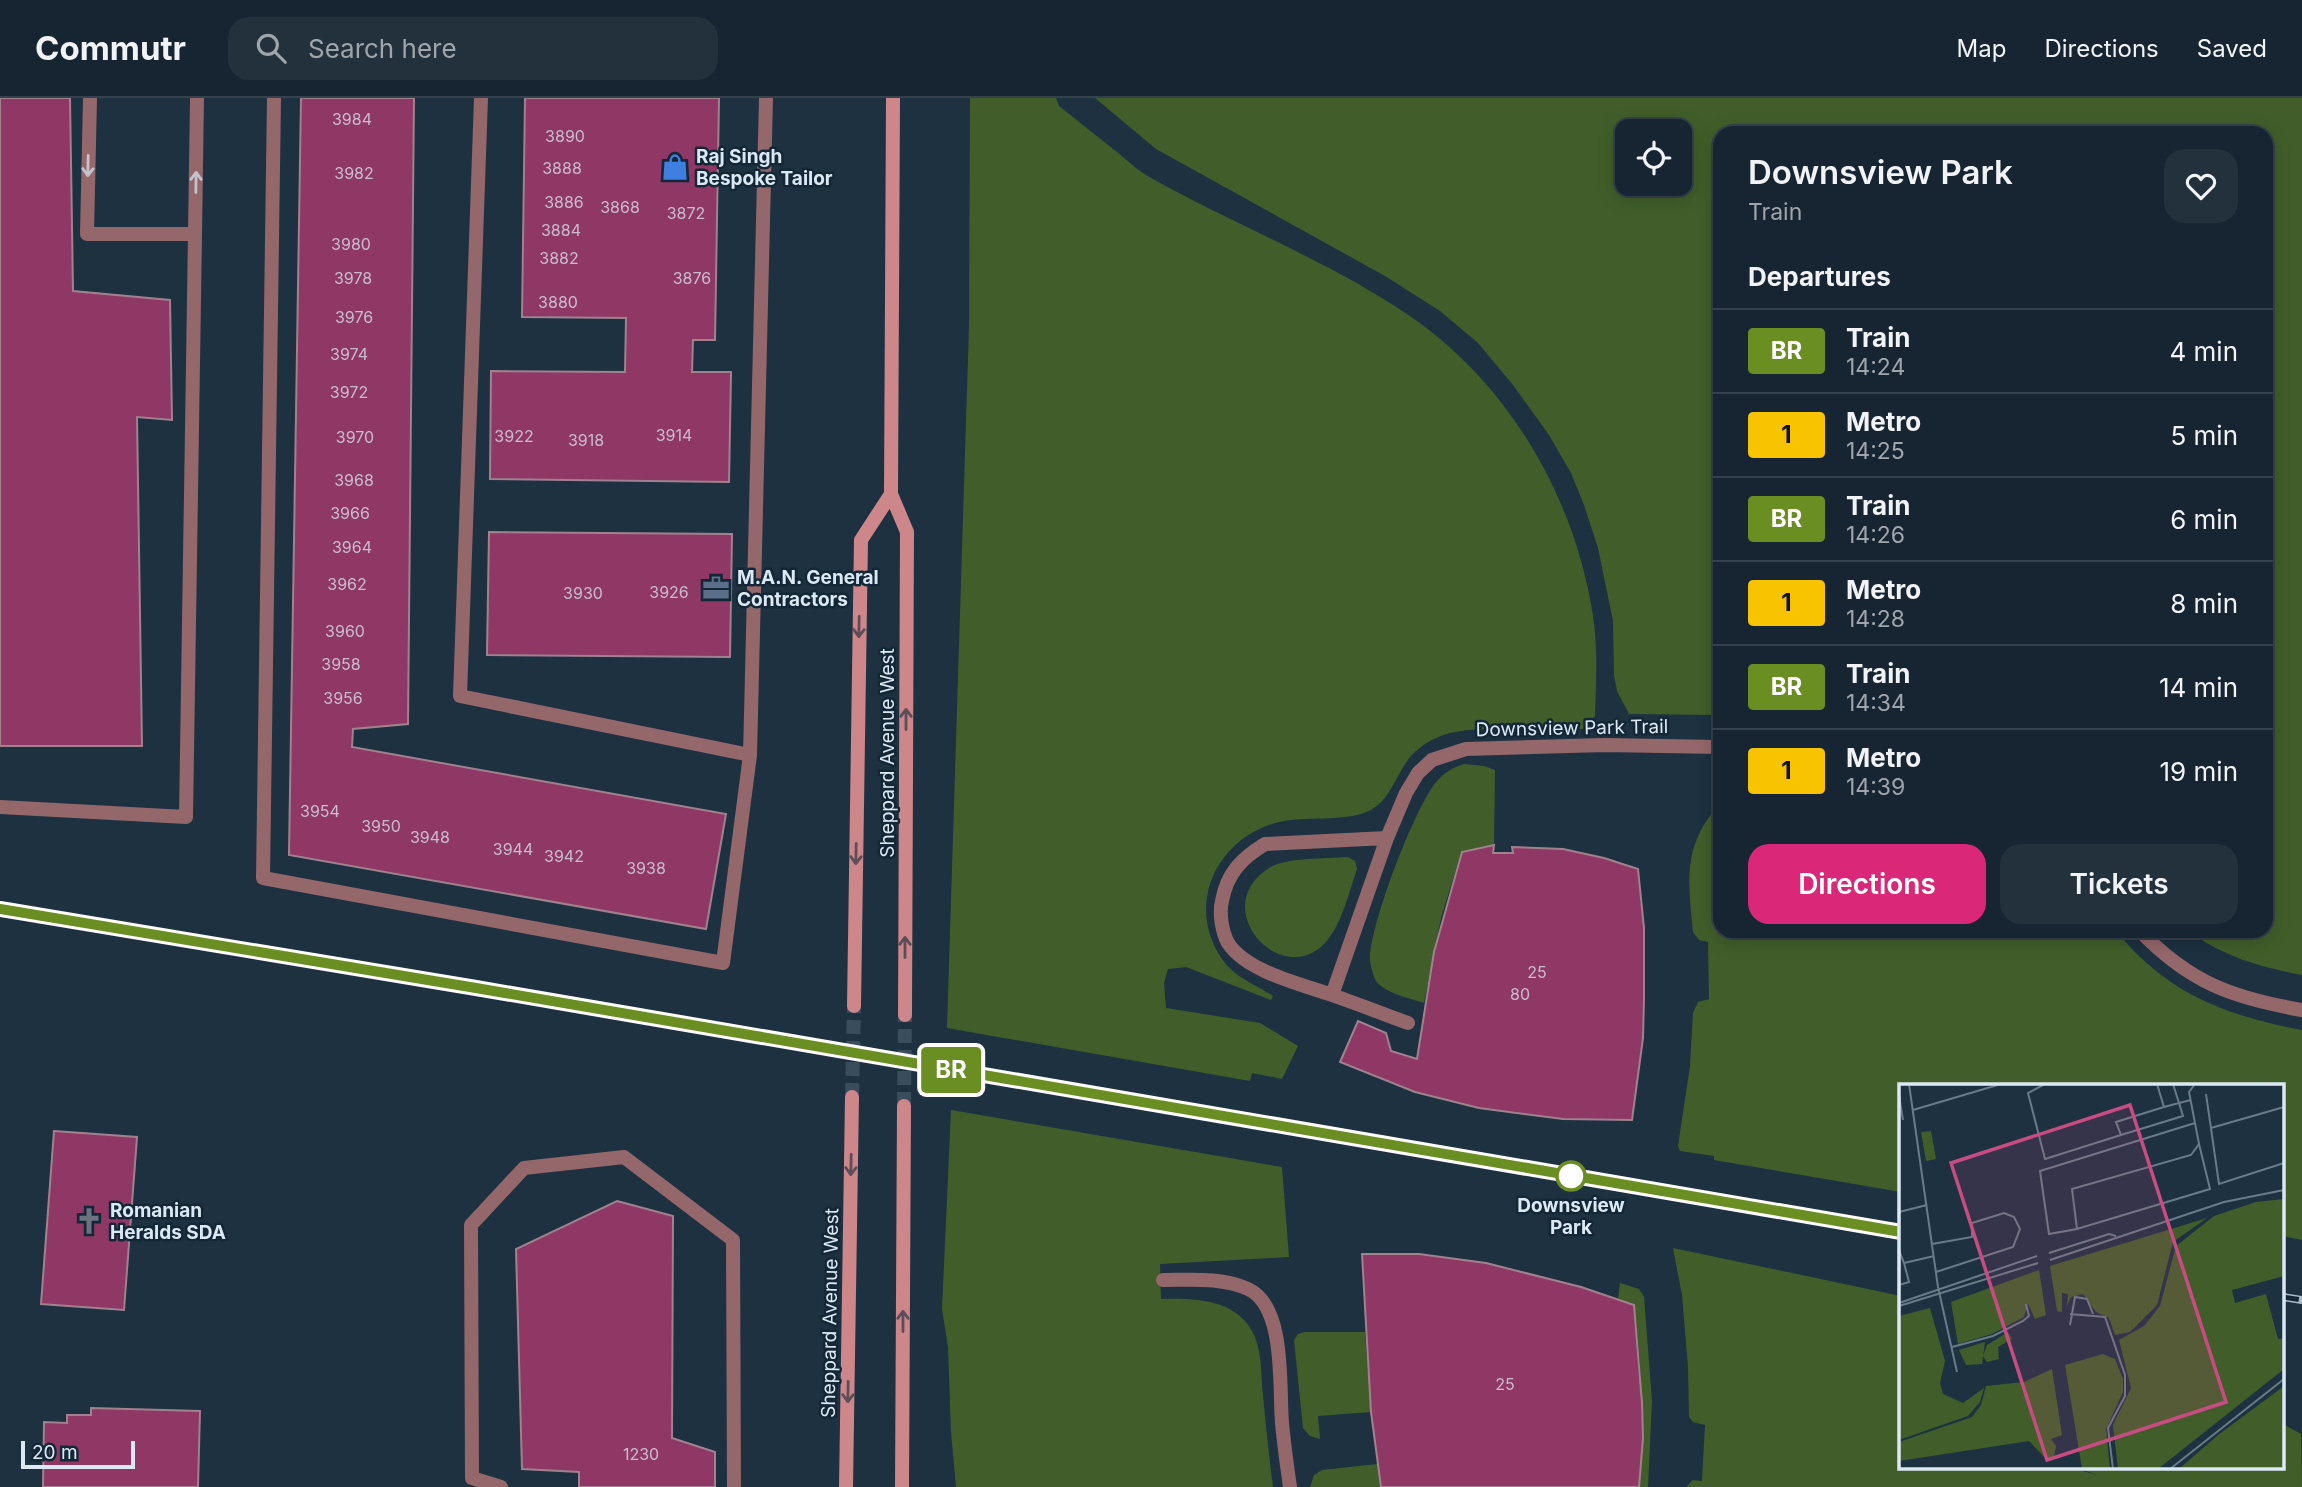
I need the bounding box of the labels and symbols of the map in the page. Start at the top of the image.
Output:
house number: 3984 [332,109,372,129]
house number: 3890 [545,126,585,146]
place label: Raj Singh Bespoke Tailor [696,145,833,190]
shop icon: Raj Singh Bespoke Tailor [660,152,690,182]
one-way arrow [82,154,95,177]
house number: 3888 [542,158,582,178]
house number: 3982 [334,163,374,183]
one-way arrow [189,171,202,194]
house number: 3886 [544,192,584,212]
house number: 3868 [600,197,640,217]
house number: 3872 [667,203,705,223]
house number: 3884 [541,220,581,240]
house number: 3980 [331,234,371,254]
house number: 3882 [539,248,579,268]
house number: 3978 [334,268,372,288]
house number: 3876 [673,268,711,288]
house number: 3880 [538,292,578,312]
house number: 3976 [335,307,373,327]
house number: 3974 [330,344,368,364]
house number: 3972 [330,382,368,402]
house number: 3914 [656,425,692,445]
house number: 3922 [494,426,534,446]
house number: 3970 [336,427,374,447]
house number: 3918 [568,430,604,450]
house number: 3968 [334,470,374,490]
house number: 3966 [330,503,370,523]
house number: 3964 [332,537,372,557]
place label: M.A.N. General Contractors [737,566,879,611]
office icon: M.A.N. General Contractors [701,573,731,603]
house number: 3962 [327,574,367,594]
house number: 3926 [649,582,689,602]
house number: 3930 [563,583,603,603]
one-way arrow [852,615,866,638]
house number: 3960 [325,621,365,641]
street label: Sheppard Avenue West [876,648,899,858]
house number: 3958 [321,654,361,674]
house number: 3956 [323,688,363,708]
one-way arrow [899,708,913,731]
street label: Downsview Park Trail [1475,715,1669,741]
house number: 3954 [300,801,340,821]
house number: 3950 [361,816,401,836]
house number: 3948 [410,827,450,847]
house number: 3944 [493,839,533,859]
one-way arrow [849,843,863,866]
house number: 3942 [544,846,584,866]
house number: 3938 [626,858,666,878]
one-way arrow [898,936,912,959]
house number: 25 [1527,962,1547,982]
house number: 80 [1510,984,1530,1004]
line badge: BR [920,1047,982,1093]
inset map [1899,1084,2284,1470]
one-way arrow [844,1153,858,1176]
marker: Downsview Park [1556,1161,1586,1191]
place label: Downsview Park [1517,1194,1625,1239]
place label: Romanian Heralds SDA [110,1199,226,1244]
church icon: Romanian Heralds SDA [74,1206,104,1236]
street label: Sheppard Avenue West [817,1208,843,1418]
one-way arrow [896,1310,910,1333]
house number: 25 [1495,1374,1515,1394]
one-way arrow [841,1381,855,1404]
scale bar [21,1438,135,1470]
house number: 1230 [623,1444,659,1464]

